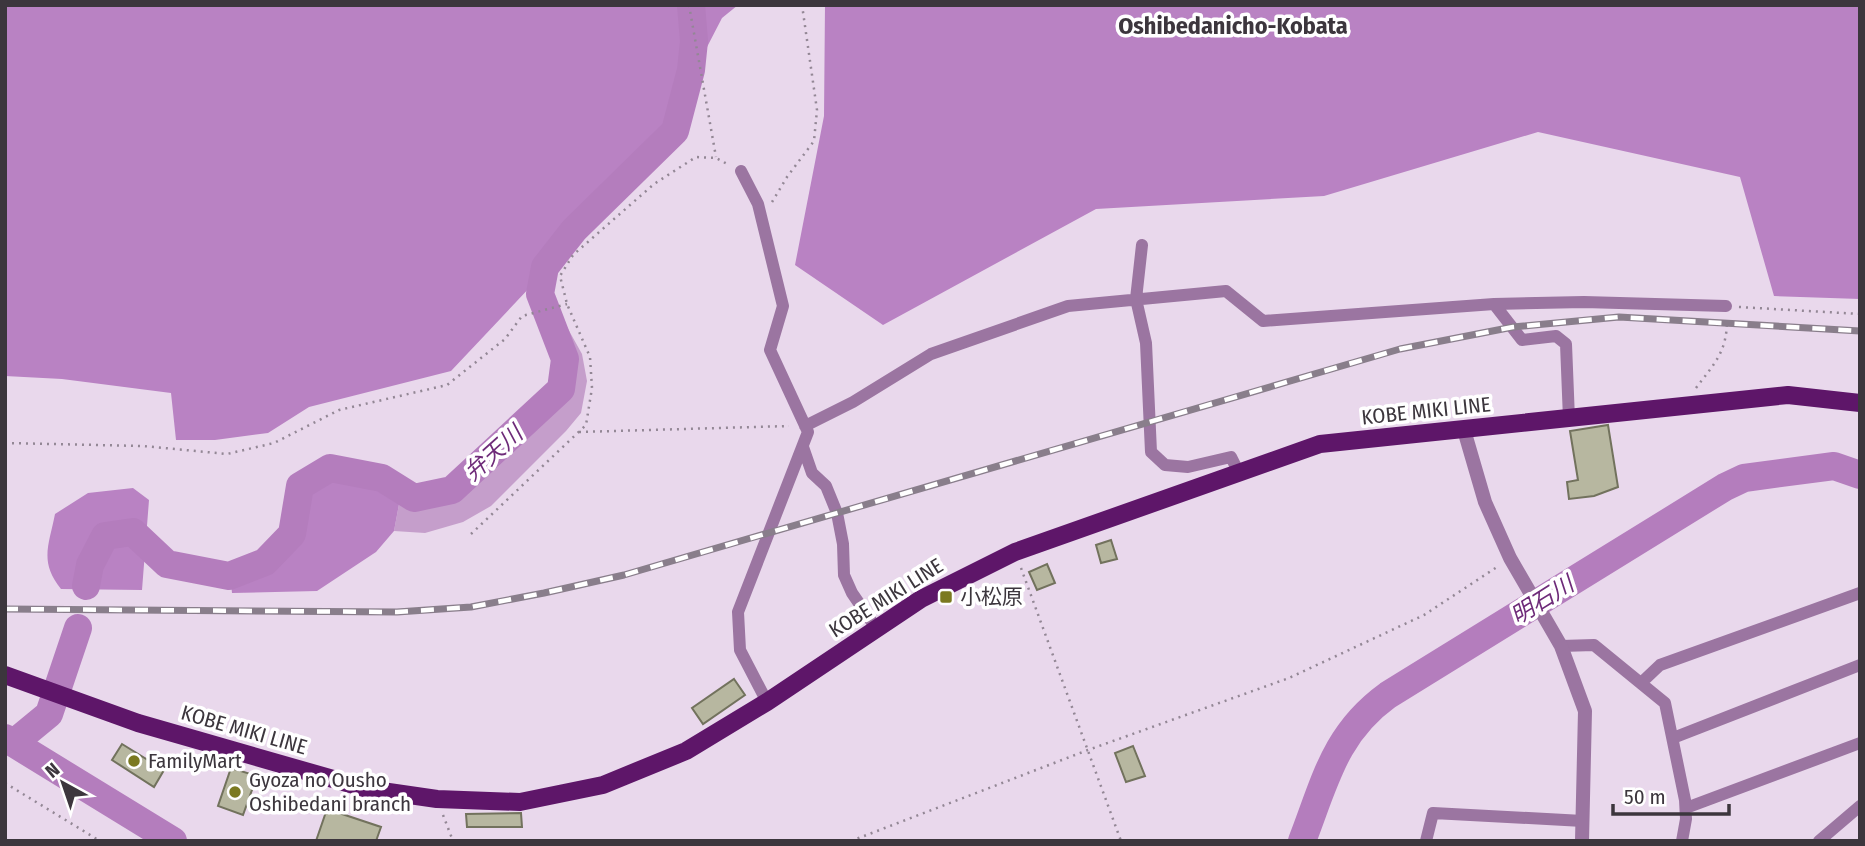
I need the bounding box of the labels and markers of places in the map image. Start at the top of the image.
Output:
place label: 小松原 [960,584,1023,610]
marker: 小松原 [938,589,954,605]
place label: FamilyMart [148,748,242,774]
marker: FamilyMart [126,753,142,769]
place label: Gyoza no Ousho Oshibedani branch [249,767,411,817]
marker: Gyoza no Ousho Oshibedani branch [227,784,243,800]

